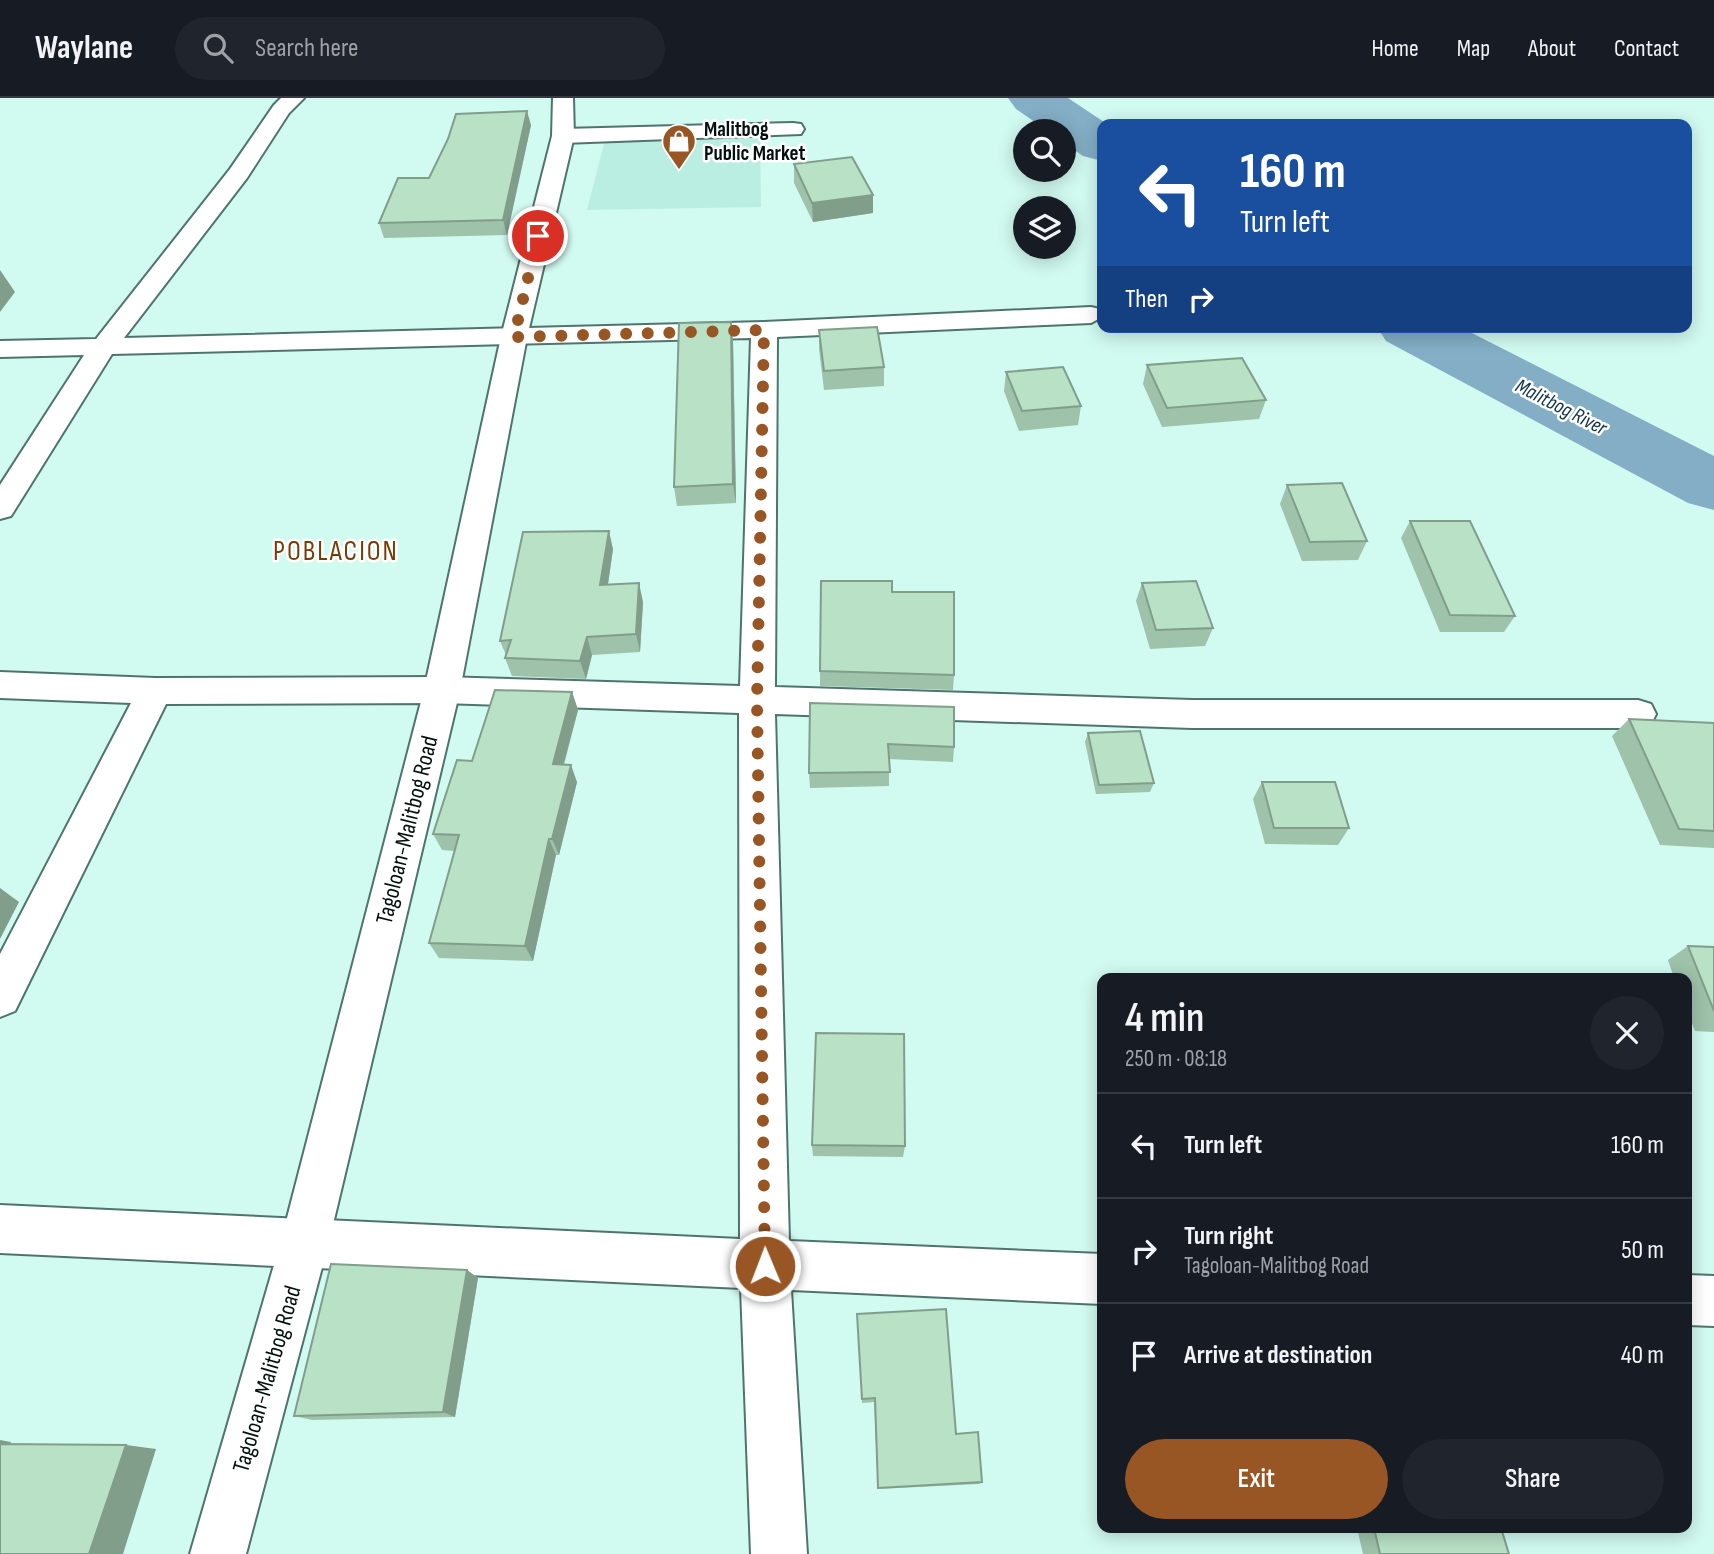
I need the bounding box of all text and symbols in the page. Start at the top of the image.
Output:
search box [175,17,665,80]
text: Waylane [35,28,133,68]
icon: search [199,29,237,67]
text: Search here [255,33,358,64]
text: Home [1371,34,1419,63]
text: Map [1457,34,1490,63]
text: About [1528,34,1576,63]
text: Contact [1614,34,1679,63]
place label: Malitbog Public Market [704,117,805,166]
map controls [1013,119,1076,259]
button: search [1013,119,1076,182]
shop icon: Malitbog Public Market [660,122,698,171]
text: 160 m [1240,143,1346,202]
icon: left [1125,147,1216,238]
button: layers [1013,196,1076,259]
text: Turn left [1240,203,1330,242]
pin [508,206,568,266]
icon: arrive [519,217,557,255]
icon: right [1182,280,1220,318]
text: Then [1125,284,1168,315]
water label: Malitbog River [1511,373,1612,441]
district label: POBLACION [273,535,399,568]
street label: Tagoloan-Malitbog Road [370,733,444,927]
text: 4 min [1125,993,1204,1044]
button: close [1590,996,1664,1070]
text: 250 m · 08:18 [1125,1045,1227,1073]
icon: left [1125,1127,1163,1165]
text: Turn left [1184,1130,1262,1161]
text: 160 m [1611,1130,1664,1161]
text: Turn right [1184,1221,1273,1252]
position arrow [728,1229,802,1303]
icon: right [1125,1232,1163,1270]
text: 50 m [1621,1235,1664,1266]
text: Tagoloan-Malitbog Road [1184,1252,1369,1280]
street label: Tagoloan-Malitbog Road [226,1282,308,1476]
icon: arrive [1125,1337,1163,1375]
text: Arrive at destination [1184,1340,1372,1371]
text: 40 m [1621,1340,1664,1371]
button: Exit [1125,1439,1388,1519]
button: Share [1402,1439,1664,1519]

